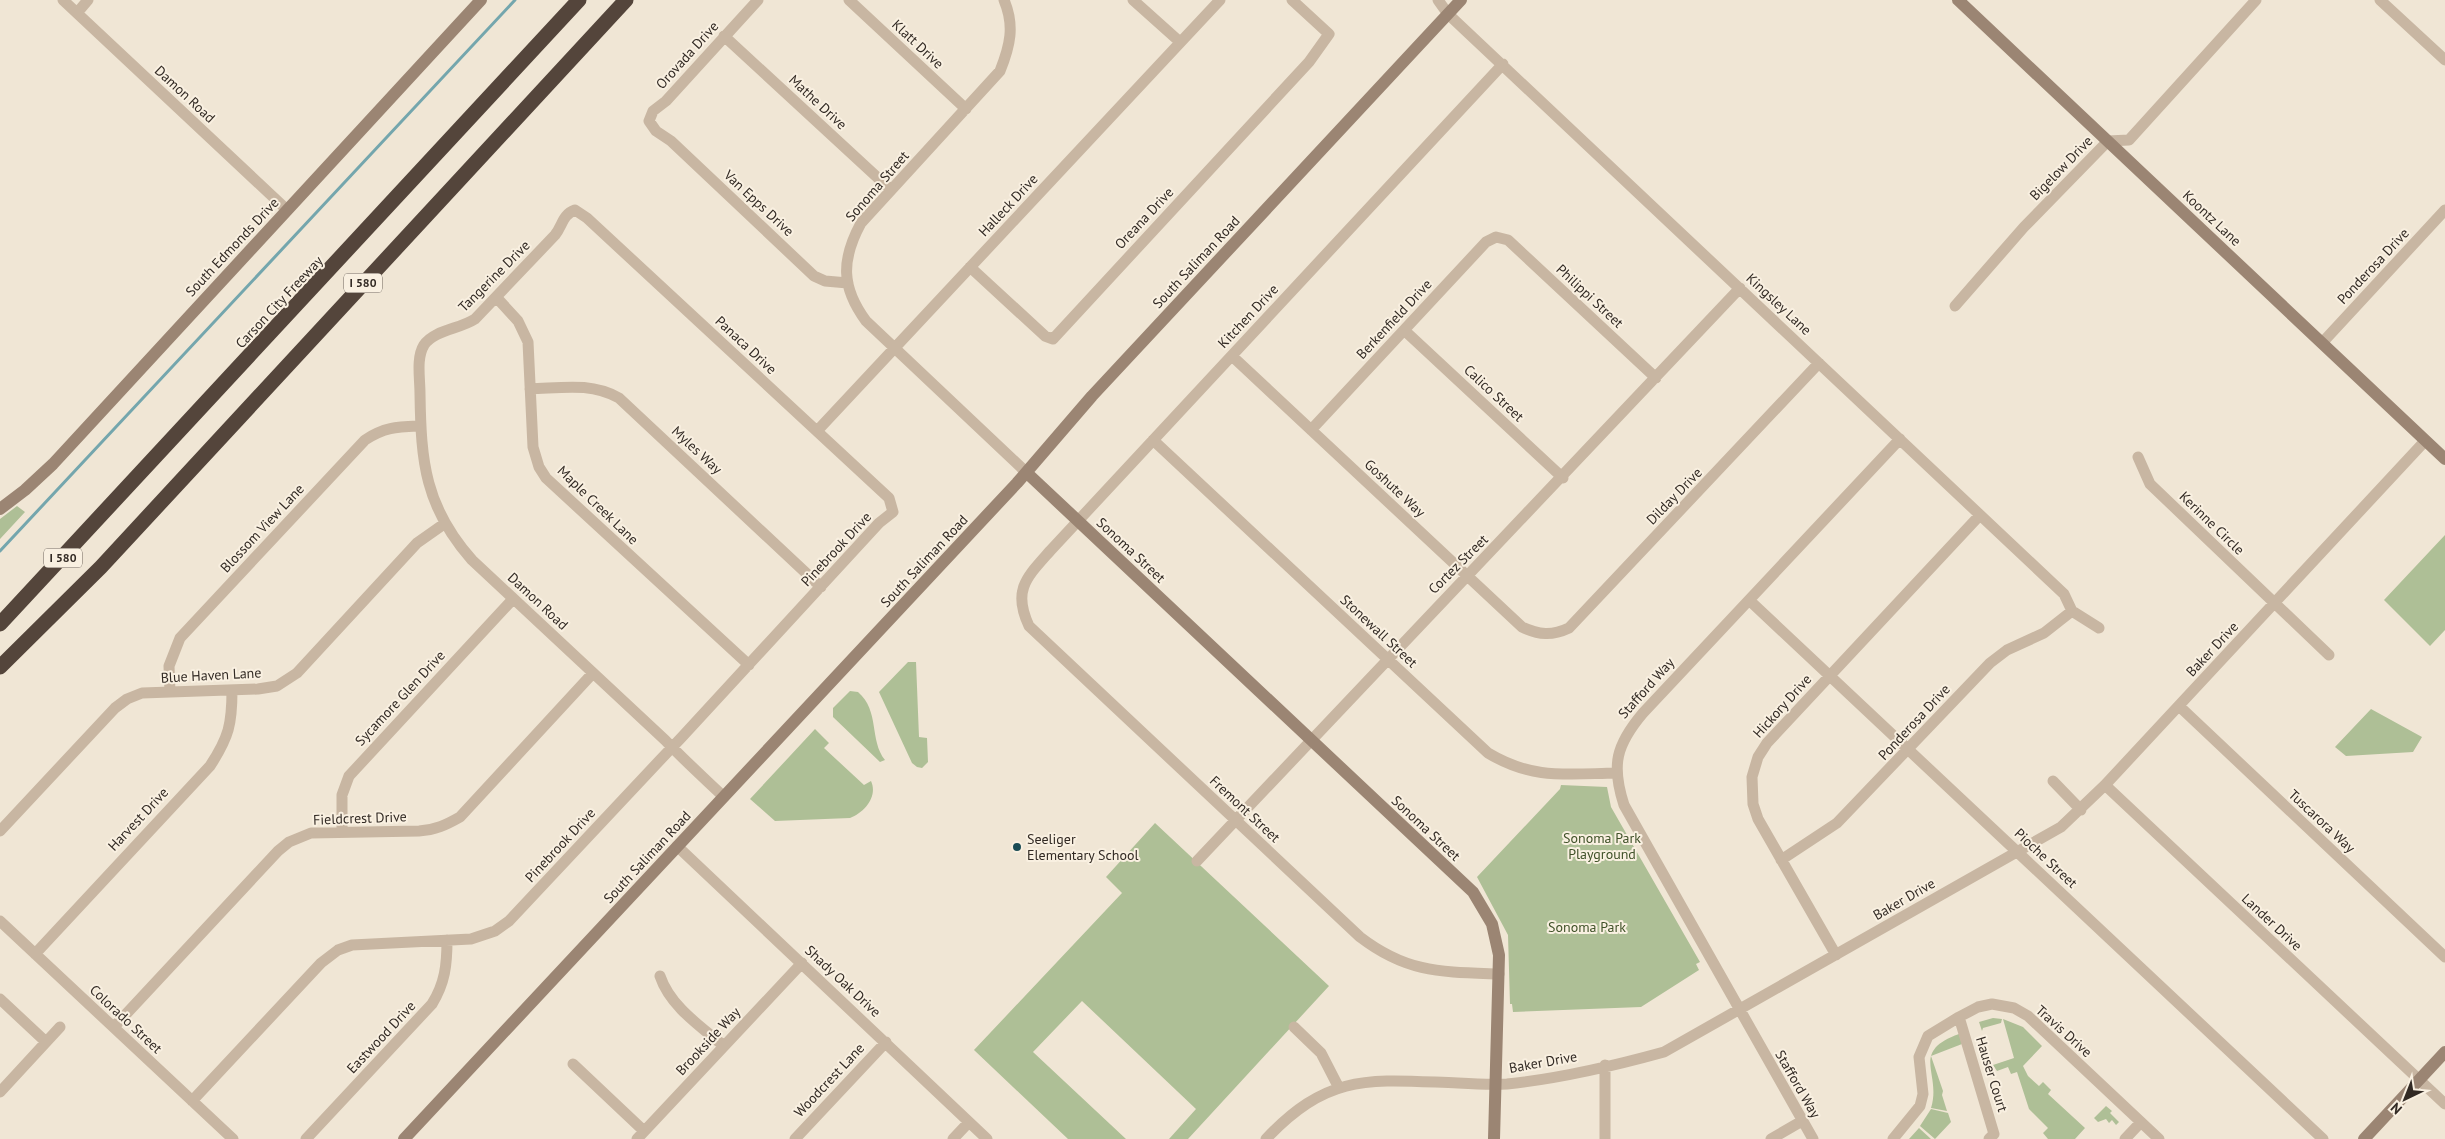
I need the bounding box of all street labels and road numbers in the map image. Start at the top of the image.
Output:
street label: Klatt Drive [888,16,948,72]
street label: Orovada Drive [652,17,722,93]
street label: Damon Road [151,61,219,127]
street label: Mathe Drive [785,71,851,133]
street label: Bigelow Drive [2026,132,2096,204]
street label: Sonoma Street [841,147,913,225]
street label: Van Epps Drive [719,165,798,240]
street label: Halleck Drive [974,170,1042,240]
street label: Oreana Drive [1111,183,1177,253]
street label: Koontz Lane [2179,186,2245,250]
street label: South Edmonds Drive [182,194,282,300]
street label: South Saliman Road [1148,212,1244,312]
street label: Ponderosa Drive [2333,224,2413,308]
street label: Tangerine Drive [454,236,534,316]
street label: Carson City Freeway [231,252,327,352]
street label: Philippi Street [1553,260,1628,332]
street label: Kingsley Lane [1743,269,1815,339]
road number: I 580 [344,274,382,292]
street label: Berkenfield Drive [1352,275,1436,363]
street label: Kitchen Drive [1214,280,1282,352]
street label: Panaca Drive [712,312,780,378]
street label: Calico Street [1460,361,1528,426]
street label: Myles Way [668,422,726,478]
street label: Goshute Way [1361,455,1430,521]
street label: Maple Creek Lane [554,462,642,548]
street label: Dilday Drive [1642,464,1706,528]
street label: Blossom View Lane [216,480,308,576]
street label: Kerinne Circle [2176,487,2248,559]
street label: Pinebrook Drive [797,508,875,590]
street label: South Saliman Road [876,511,972,611]
street label: Sonoma Street [1093,513,1169,587]
street label: Cortez Street [1424,530,1492,598]
road number: I 580 [44,548,82,568]
street label: Damon Road [504,568,572,634]
street label: Stonewall Street [1337,591,1422,672]
street label: Baker Drive [2182,618,2242,680]
street label: Sycamore Glen Drive [351,646,449,750]
street label: Stafford Way [1614,654,1678,722]
street label: Blue Haven Lane [160,663,262,687]
street label: Hickory Drive [1749,670,1815,742]
street label: Ponderosa Drive [1874,680,1954,764]
street label: Fremont Street [1206,772,1284,846]
street label: Harvest Drive [104,783,172,855]
street label: Tuscarora Way [2285,785,2360,857]
street label: Sonoma Street [1388,791,1464,865]
street label: Pinebrook Drive [521,804,599,886]
street label: Fieldcrest Drive [313,807,407,829]
street label: South Saliman Road [599,807,695,907]
street label: Pioche Street [2011,824,2081,892]
street label: Baker Drive [1870,874,1938,924]
street label: Lander Drive [2238,889,2306,955]
street label: Shady Oak Drive [801,941,885,1021]
street label: Colorado Street [86,981,166,1057]
street label: Eastwood Drive [343,997,419,1077]
street label: Travis Drive [2032,1001,2096,1061]
street label: Brookside Way [672,1003,745,1079]
street label: Hauser Court [1972,1034,2012,1114]
street label: Woodcrest Lane [790,1039,868,1121]
street label: Baker Drive [1508,1047,1578,1077]
street label: Stafford Way [1771,1047,1825,1122]

